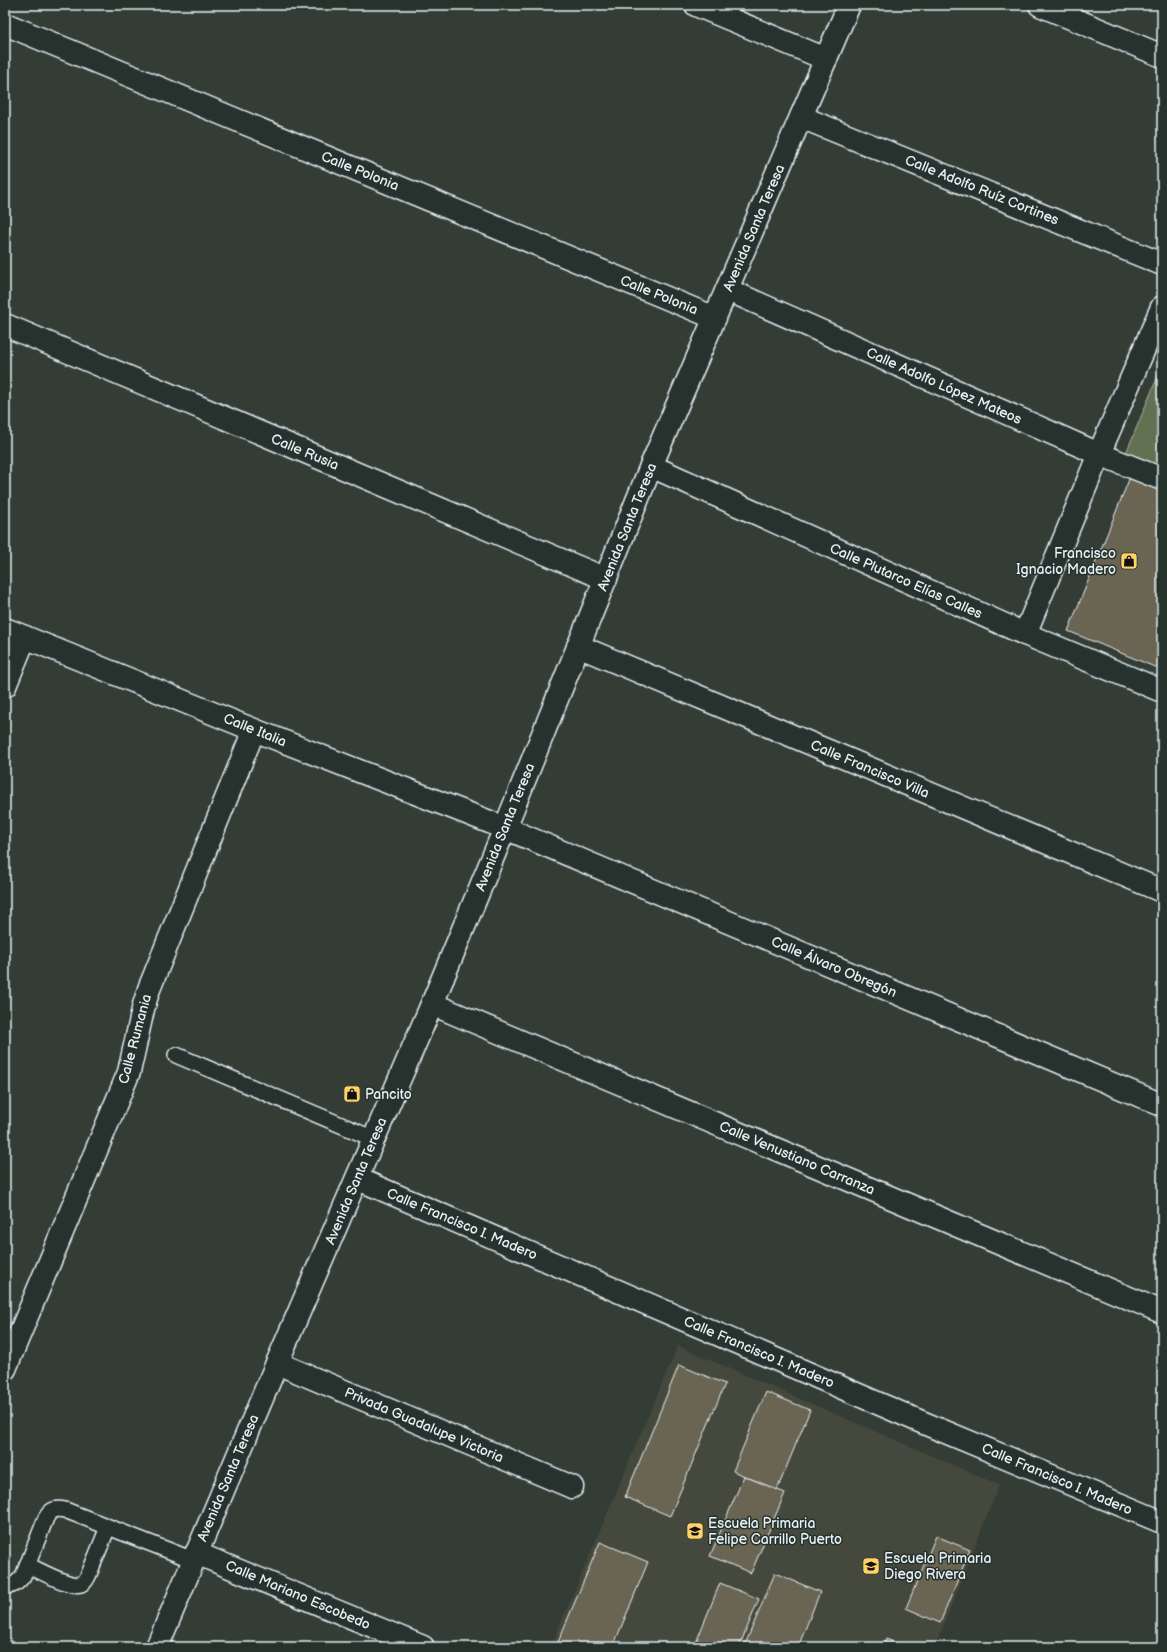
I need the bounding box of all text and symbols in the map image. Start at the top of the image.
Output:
street label: Calle Polonia [319,148,401,194]
street label: Calle Adolfo Ruíz Cortines [903,151,1061,229]
street label: Avenida Santa Teresa [720,162,788,294]
street label: Calle Polonia [618,272,700,318]
street label: Calle Adolfo López Mateos [864,344,1025,428]
street label: Calle Rusia [269,430,342,474]
street label: Avenida Santa Teresa [594,461,660,593]
street label: Calle Plutarco Elías Calles [827,540,985,622]
place label: Francisco Ignacio Madero [1016,545,1116,578]
shop icon: Francisco Ignacio Madero [1119,551,1139,571]
street label: Calle Italia [221,710,289,750]
street label: Calle Francisco Villa [808,736,932,802]
street label: Avenida Santa Teresa [472,761,538,893]
street label: Calle Álvaro Obregón [769,932,900,1001]
street label: Calle Rumania [115,992,155,1086]
shop icon: Pancito [342,1084,362,1104]
place label: Pancito [365,1086,412,1103]
street label: Avenida Santa Teresa [322,1115,390,1247]
street label: Calle Venustiano Carranza [717,1118,877,1199]
street label: Calle Francisco I. Madero [384,1185,540,1263]
street label: Calle Francisco I. Madero [681,1313,837,1391]
street label: Privada Guadalupe Victoria [342,1384,506,1466]
street label: Avenida Santa Teresa [194,1412,262,1544]
street label: Calle Francisco I. Madero [979,1440,1135,1518]
place label: Escuela Primaria Felipe Carrillo Puerto [708,1515,842,1548]
school or university icon: Escuela Primaria Felipe Carrillo Puerto [685,1521,705,1541]
place label: Escuela Primaria Diego Rivera [884,1550,991,1583]
school or university icon: Escuela Primaria Diego Rivera [861,1556,881,1576]
street label: Calle Mariano Escobedo [223,1557,373,1633]

